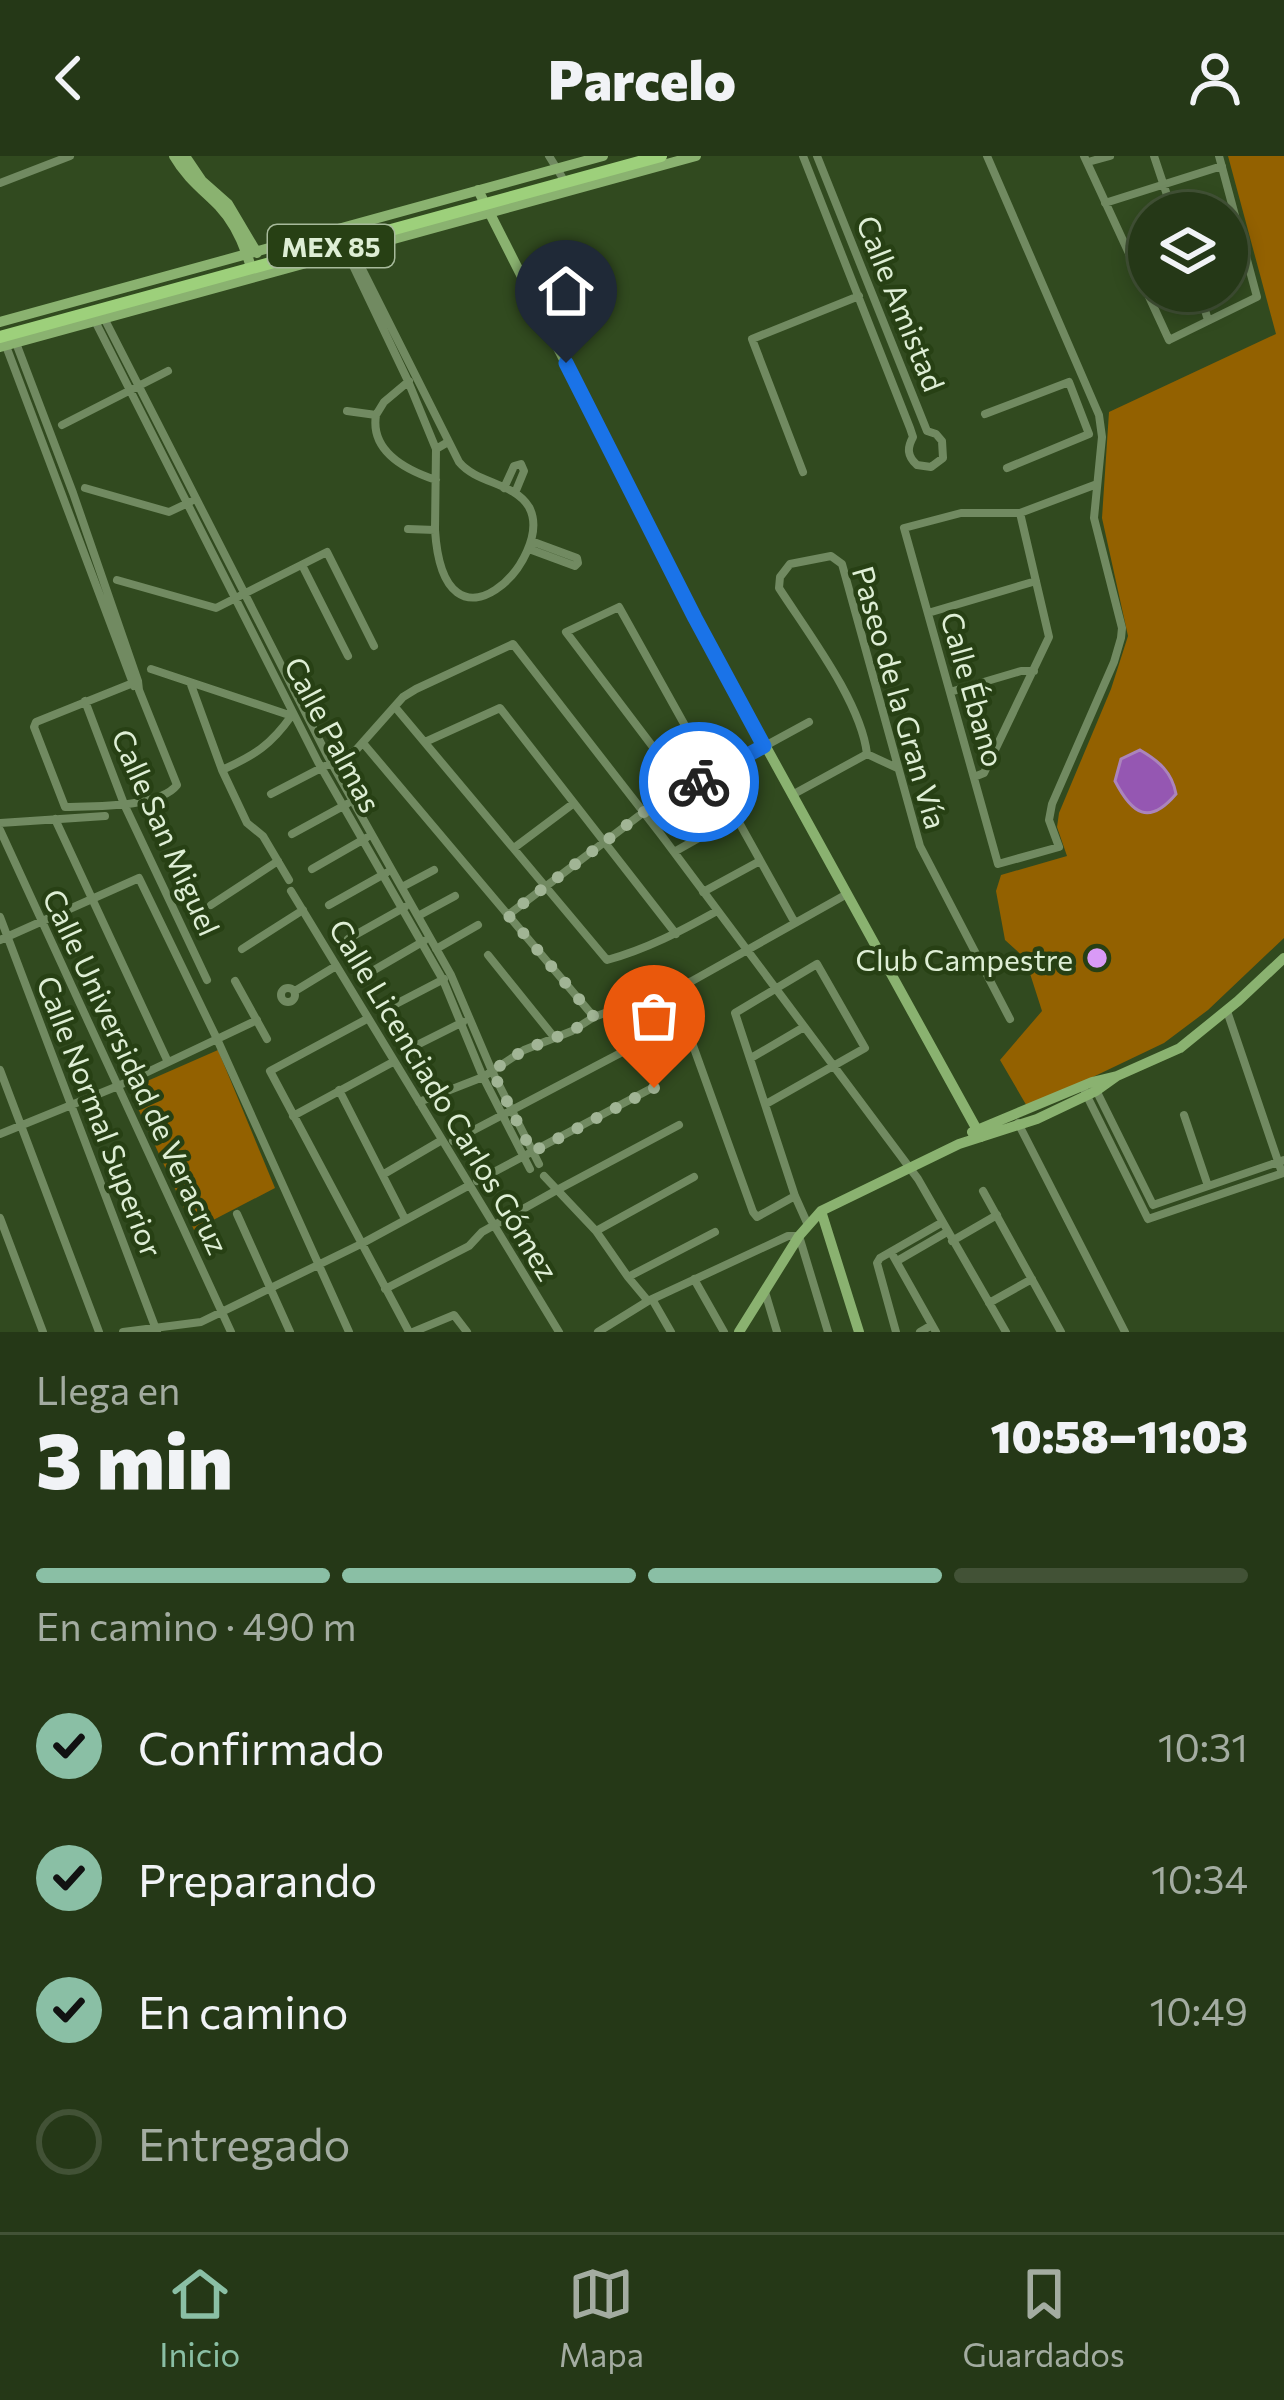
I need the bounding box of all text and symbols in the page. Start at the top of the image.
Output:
icon: back [36,45,102,111]
text: Parcelo [548,45,736,111]
icon: person [1182,45,1248,111]
map controls [1128,192,1248,312]
button: layers [1128,192,1248,312]
street label: Calle Amistad [850,210,954,396]
road number: MEX 85 [268,225,394,267]
pin [515,240,617,363]
icon: home [533,258,599,324]
street label: Paseo de la Gran Vía [846,561,956,833]
street label: Calle Ébano [934,607,1014,771]
street label: Calle Palmas [278,650,390,818]
courier [639,722,759,842]
street label: Calle San Miguel [105,723,229,941]
icon: bike [666,749,732,815]
street label: Calle Universidad de Veracruz [36,883,238,1259]
street label: Calle Licenciado Carlos Gómez [322,912,568,1286]
place label: Club Campestre [855,940,1073,977]
marker: Club Campestre [1084,945,1110,971]
pin [603,965,705,1088]
street label: Calle Normal Superior [30,970,172,1262]
icon: bag [621,983,687,1049]
text: Llega en [36,1365,180,1413]
text: 10:58–11:03 [990,1407,1248,1462]
text: 3 min [36,1410,233,1505]
text: En camino · 490 m [36,1601,357,1649]
icon: check [36,1713,102,1779]
text: Confirmado [138,1719,385,1774]
text: 10:31 [1158,1722,1248,1770]
icon: check [36,1845,102,1911]
text: Preparando [138,1851,377,1906]
text: 10:34 [1151,1854,1248,1902]
icon: check [36,1977,102,2043]
text: En camino [138,1983,348,2038]
text: 10:49 [1150,1986,1248,2034]
text: Entregado [138,2115,350,2170]
tab: Inicio [159,2261,240,2374]
tab: Mapa [559,2261,644,2374]
tab: Guardados [963,2261,1125,2374]

